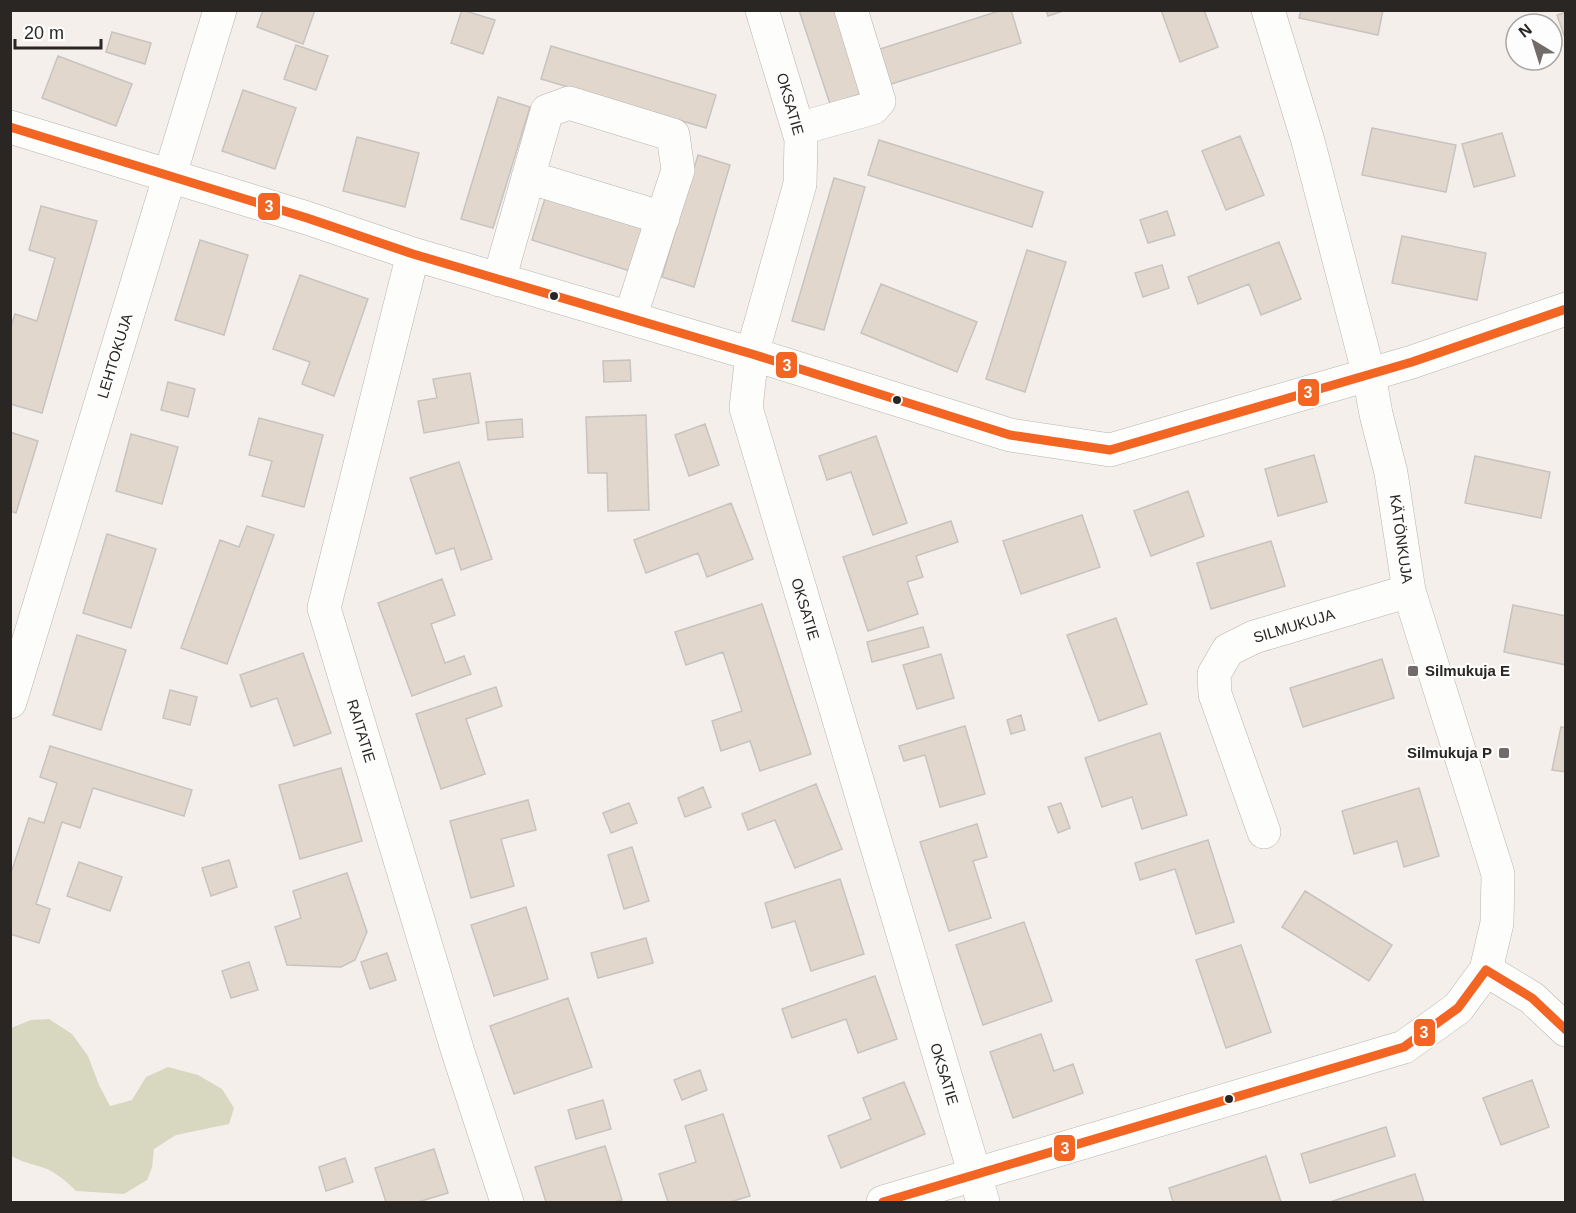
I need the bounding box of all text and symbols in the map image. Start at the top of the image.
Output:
scale bar [15,12,100,50]
north arrow [1504,12,1564,72]
text: N [1515,20,1535,41]
text: 20 m [24,23,64,43]
street label: OKSATIE [774,71,807,137]
line badge: 3 [257,192,281,221]
text: 3 [265,198,274,215]
unlabelled marker [548,290,560,302]
street label: LEHTOKUJA [94,311,136,400]
line badge: 3 [775,351,798,379]
text: 3 [783,357,792,374]
line badge: 3 [1297,378,1320,407]
text: 3 [1304,384,1313,401]
unlabelled marker [891,394,903,406]
street label: KÄTÖNKUJA [1387,493,1416,585]
street label: OKSATIE [788,576,823,642]
street label: SILMUKUJA [1251,605,1337,646]
place label: Silmukuja E [1425,662,1510,679]
marker: Silmukuja E [1406,664,1420,678]
street label: RAITATIE [344,697,379,765]
place label: Silmukuja P [1407,744,1492,761]
marker: Silmukuja P [1497,746,1511,760]
line badge: 3 [1413,1018,1436,1047]
text: 3 [1420,1024,1429,1041]
street label: OKSATIE [927,1041,962,1107]
unlabelled marker [1223,1093,1235,1105]
line badge: 3 [1053,1134,1076,1162]
text: 3 [1061,1140,1070,1157]

